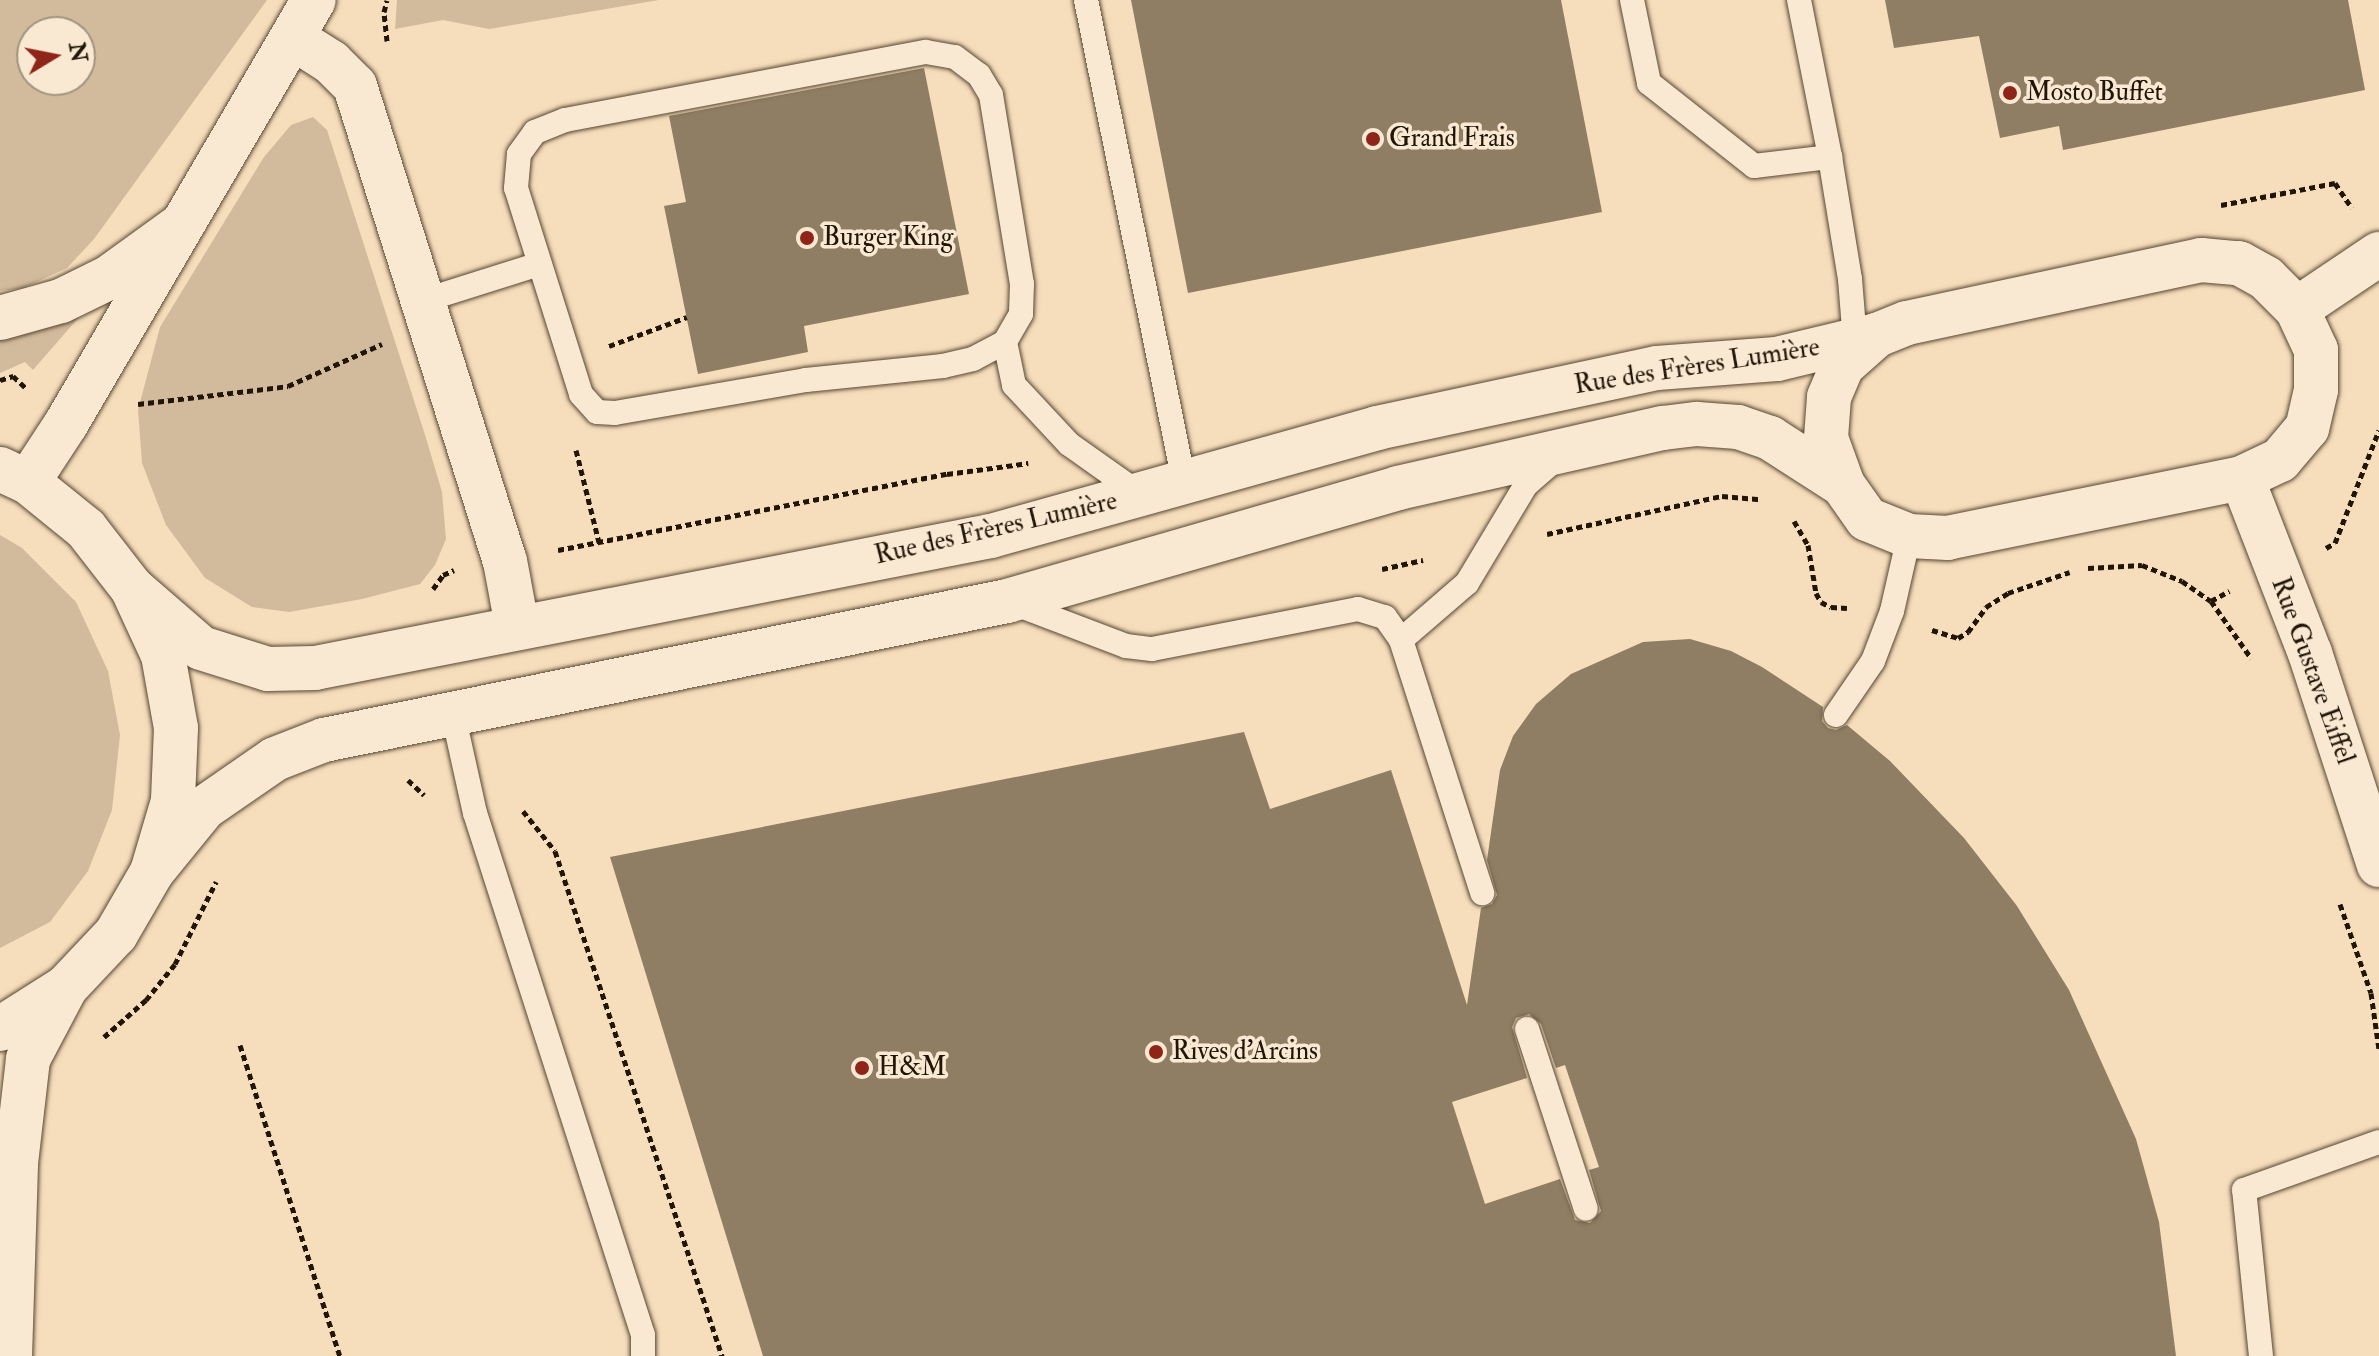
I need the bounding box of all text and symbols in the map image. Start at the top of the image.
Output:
north arrow [16,16,96,96]
text: N [62,40,93,64]
place label: Mosto Buffet [2026,77,2163,109]
marker: Mosto Buffet [2001,84,2019,102]
place label: Grand Frais [1389,123,1515,155]
marker: Grand Frais [1364,130,1382,148]
place label: Burger King [823,222,953,254]
marker: Burger King [798,229,816,247]
street label: Rue des Frères Lumière [1572,332,1822,402]
street label: Rue des Frères Lumière [872,486,1120,572]
street label: Rue Gustave Eiffel [2264,573,2360,769]
place label: Rives d'Arcins [1172,1036,1318,1068]
marker: Rives d'Arcins [1147,1043,1165,1061]
place label: H&M [878,1052,946,1084]
marker: H&M [853,1059,871,1077]

